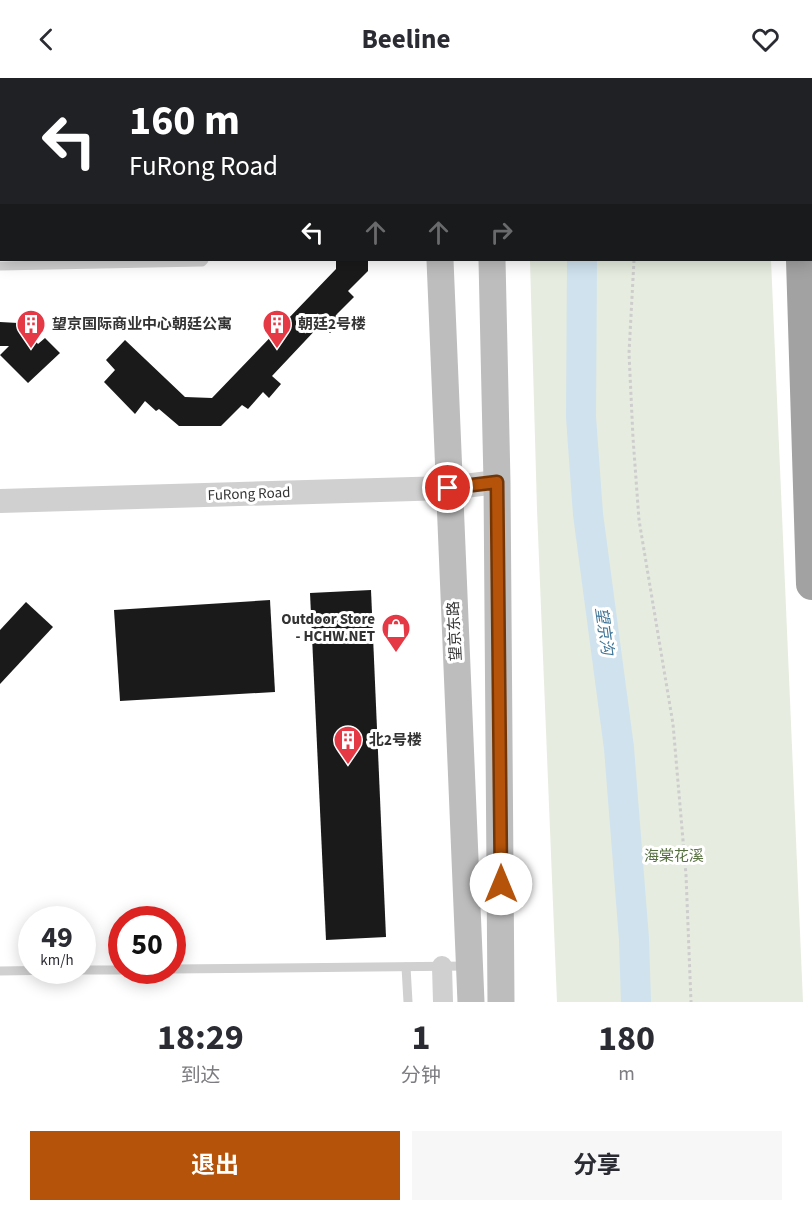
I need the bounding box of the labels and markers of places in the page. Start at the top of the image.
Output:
building icon: 望京国际商业中心朝廷公寓 [15,308,47,350]
building icon: 朝廷2号楼 [261,308,293,350]
place label: 望京国际商业中心朝廷公寓 [52,314,232,335]
place label: 朝廷2号楼 [298,314,366,335]
pin [422,462,473,513]
place label: Outdoor Store - HCHW.NET [281,609,375,647]
shop icon: Outdoor Store - HCHW.NET [380,612,412,654]
building icon: 北2号楼 [332,724,364,766]
place label: 北2号楼 [369,730,422,751]

